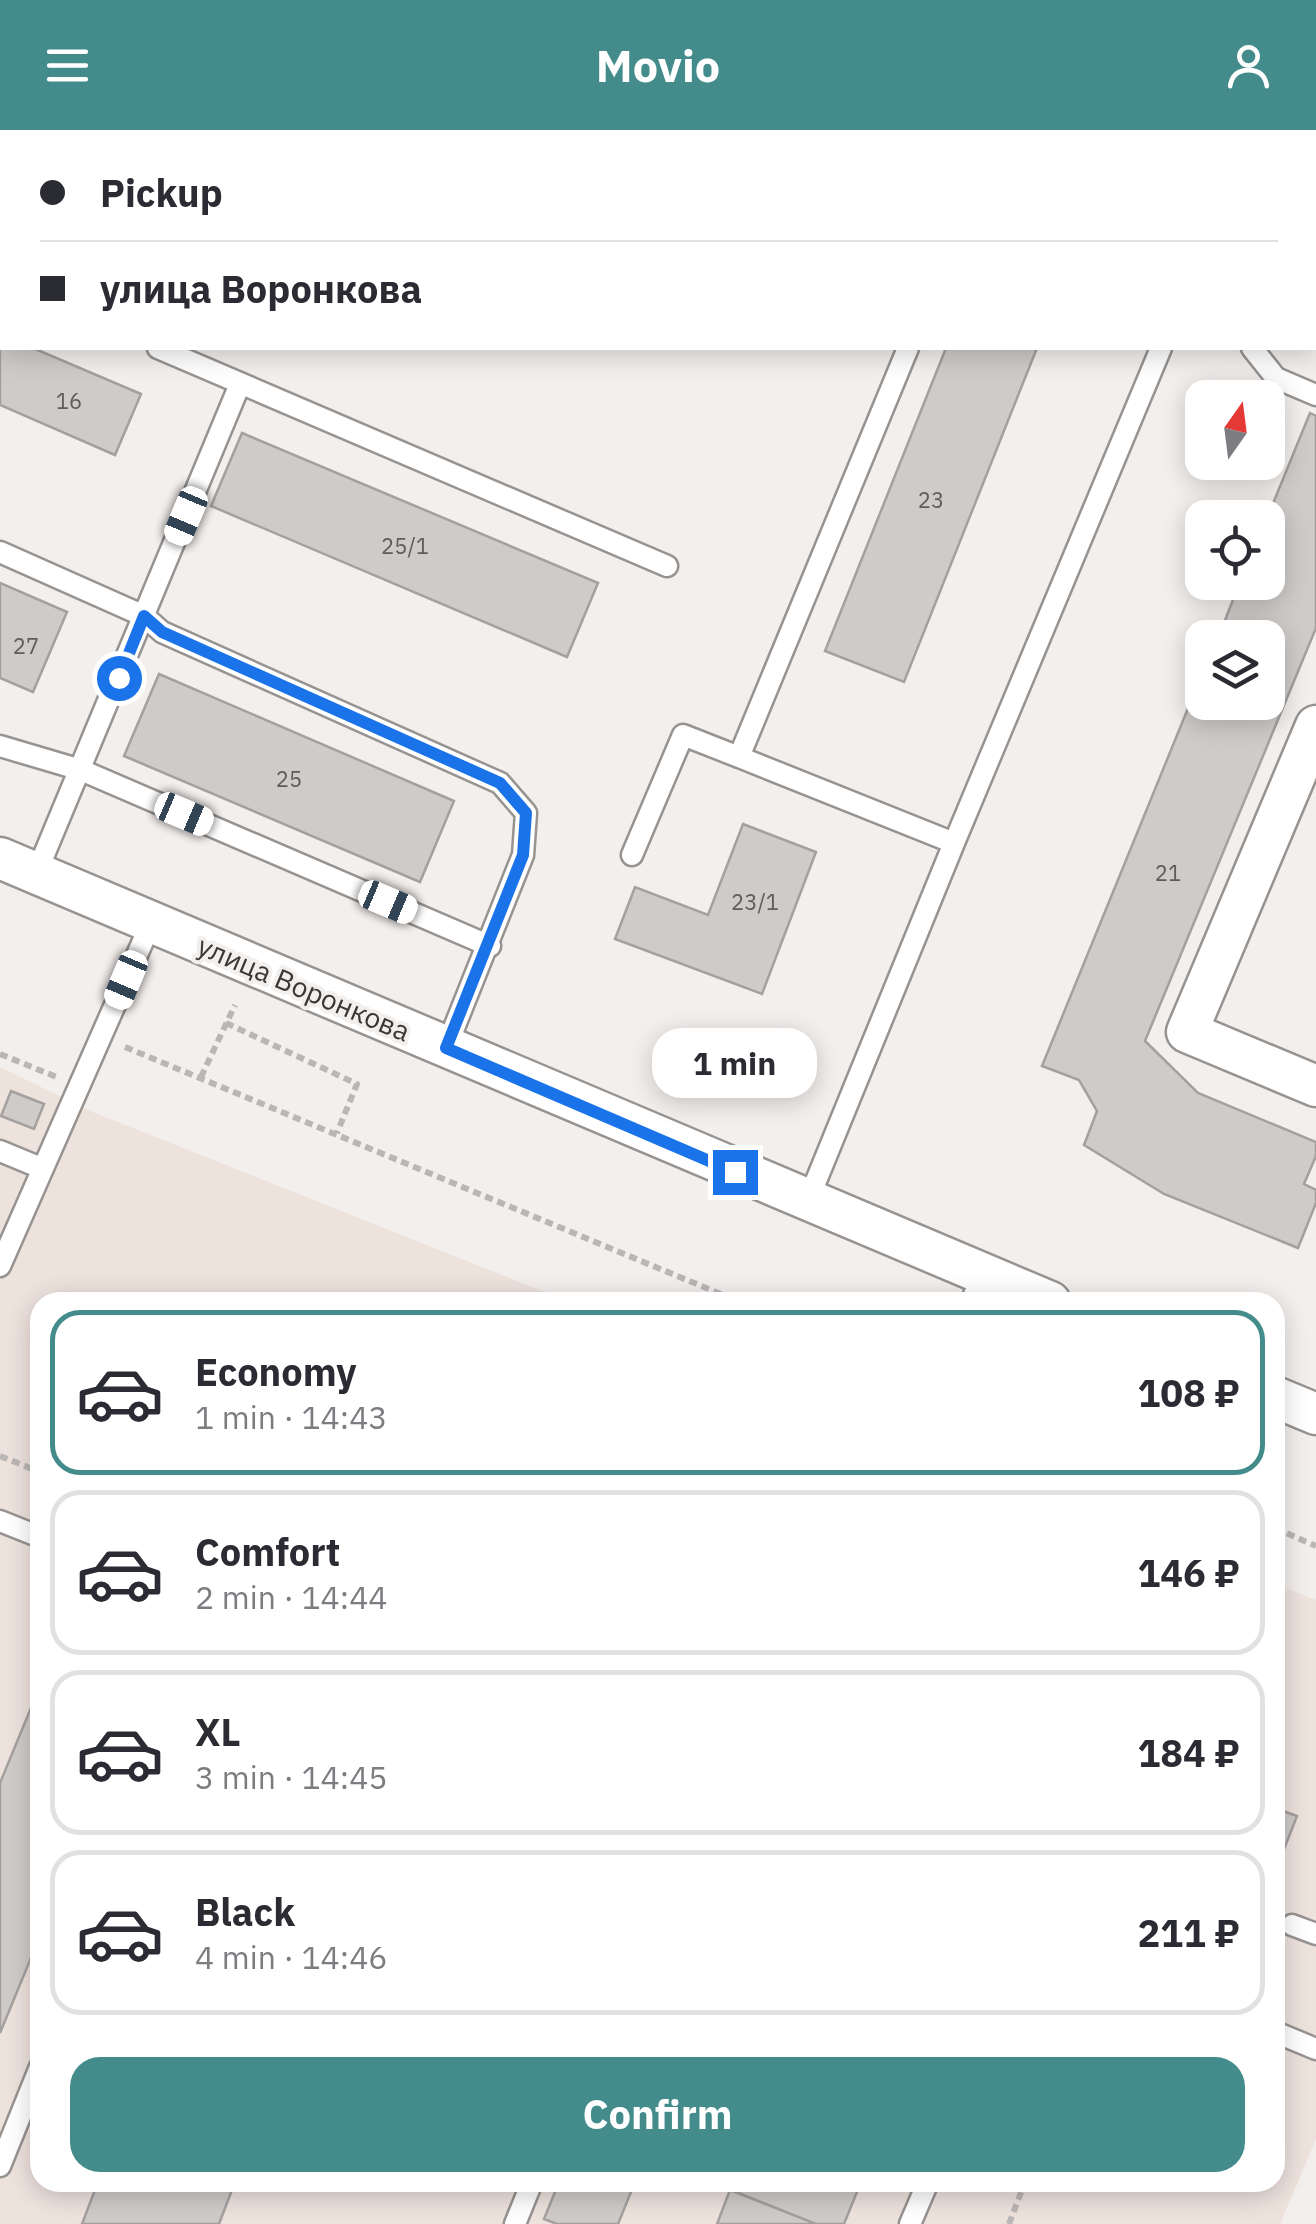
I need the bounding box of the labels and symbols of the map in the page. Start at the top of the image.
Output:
north arrow [1185,380,1285,480]
house number: 16 [56,386,82,415]
car [160,483,212,549]
house number: 23 [918,485,944,514]
house number: 25/1 [381,531,429,560]
house number: 27 [13,631,39,660]
route start [97,656,142,701]
house number: 25 [276,764,302,793]
car [151,788,217,840]
house number: 21 [1155,858,1181,887]
car [355,876,421,928]
house number: 23/1 [731,887,779,916]
street label: улица Воронкова [192,927,416,1050]
car [100,947,152,1013]
callout: 1 min [652,1027,818,1097]
route end [713,1150,758,1195]

